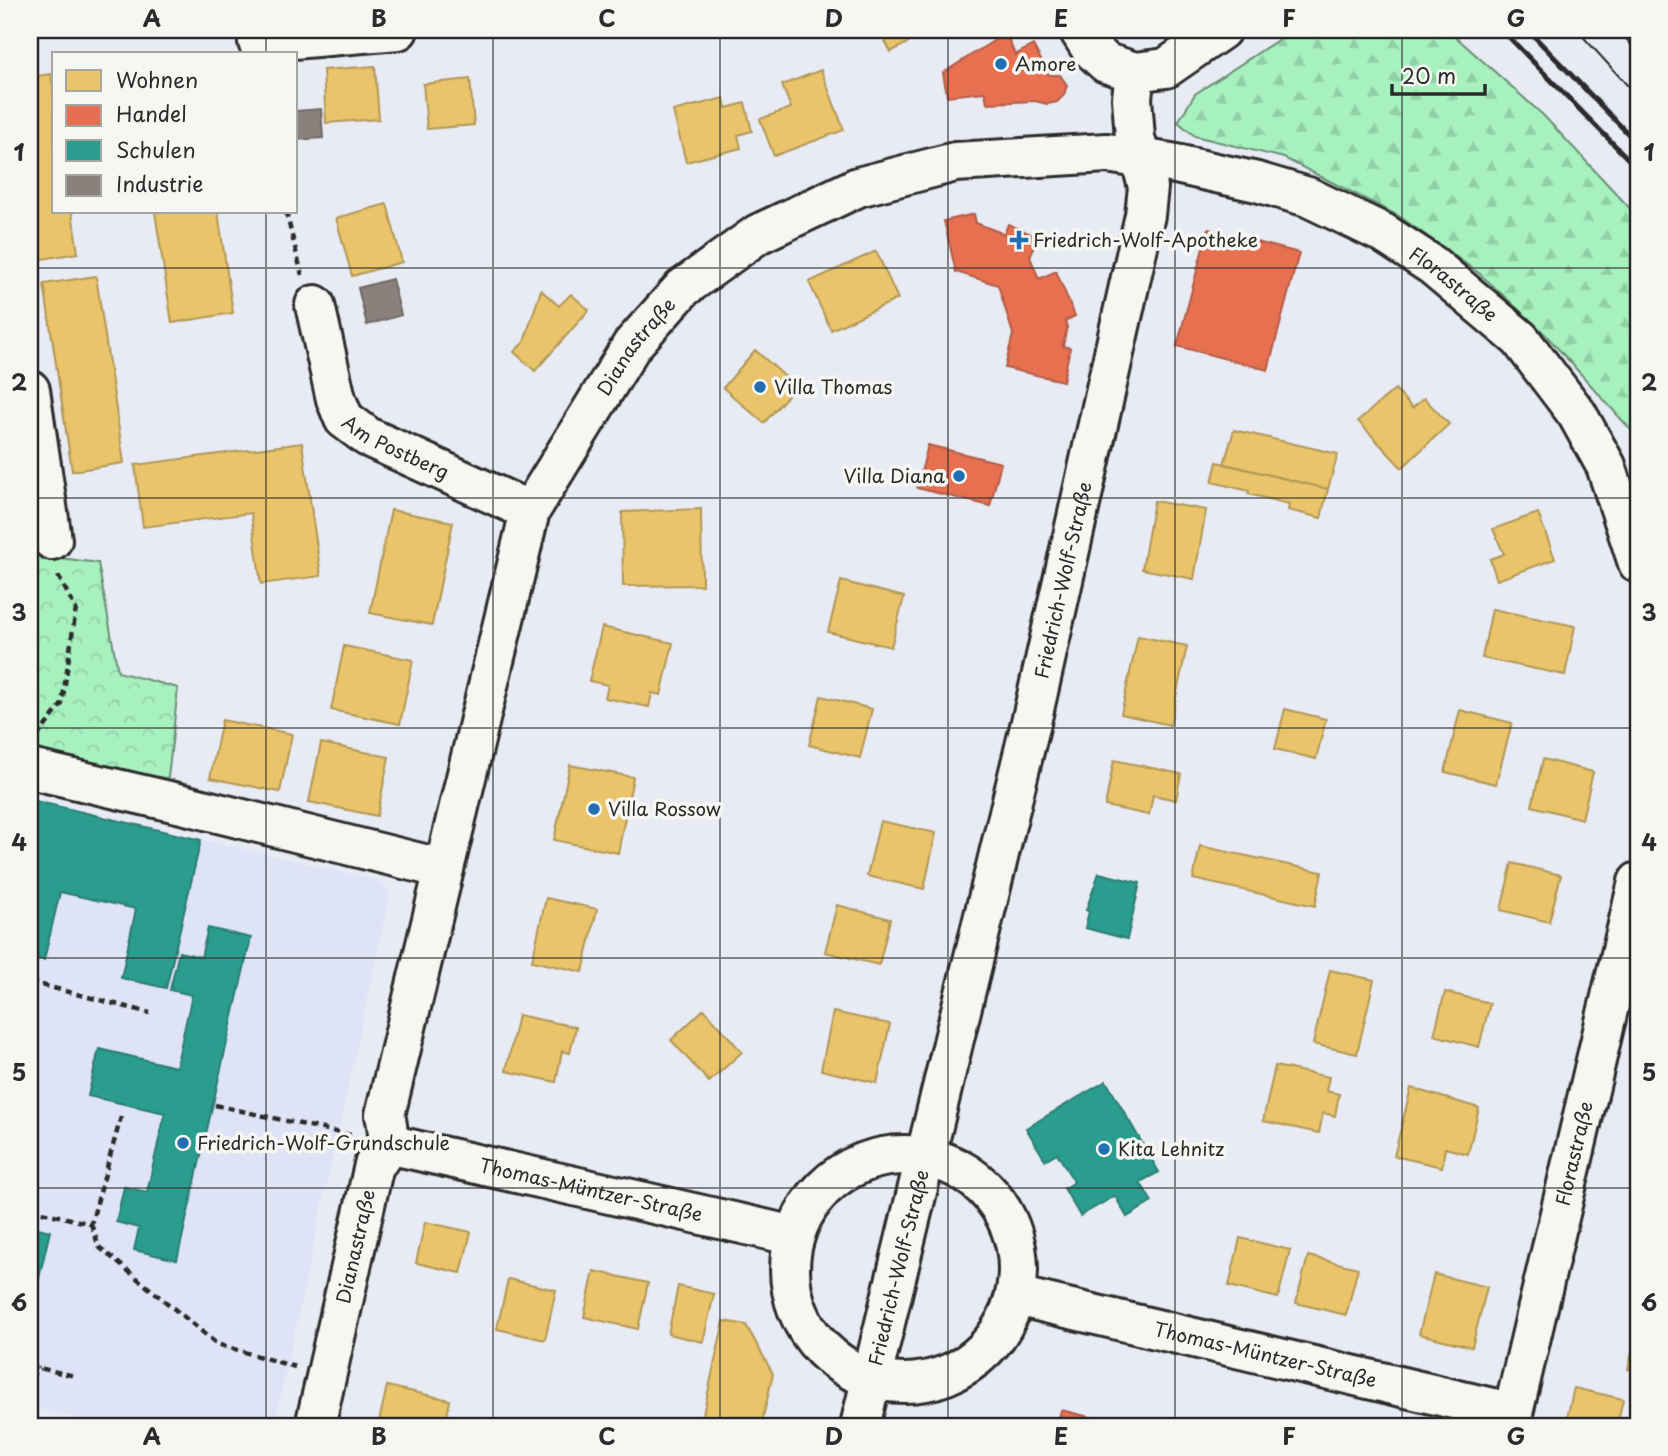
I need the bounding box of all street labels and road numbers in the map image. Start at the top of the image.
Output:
street label: Florastraße [1404,239,1504,328]
street label: Dianastraße [589,291,681,400]
street label: Am Postberg [337,407,454,485]
street label: Friedrich-Wolf-Straße [1026,479,1098,681]
street label: Florastraße [1547,1098,1599,1208]
street label: Thomas-Müntzer-Straße [477,1150,705,1228]
street label: Friedrich-Wolf-Straße [860,1166,935,1368]
street label: Dianastraße [328,1186,381,1306]
street label: Thomas-Müntzer-Straße [1151,1314,1380,1393]

